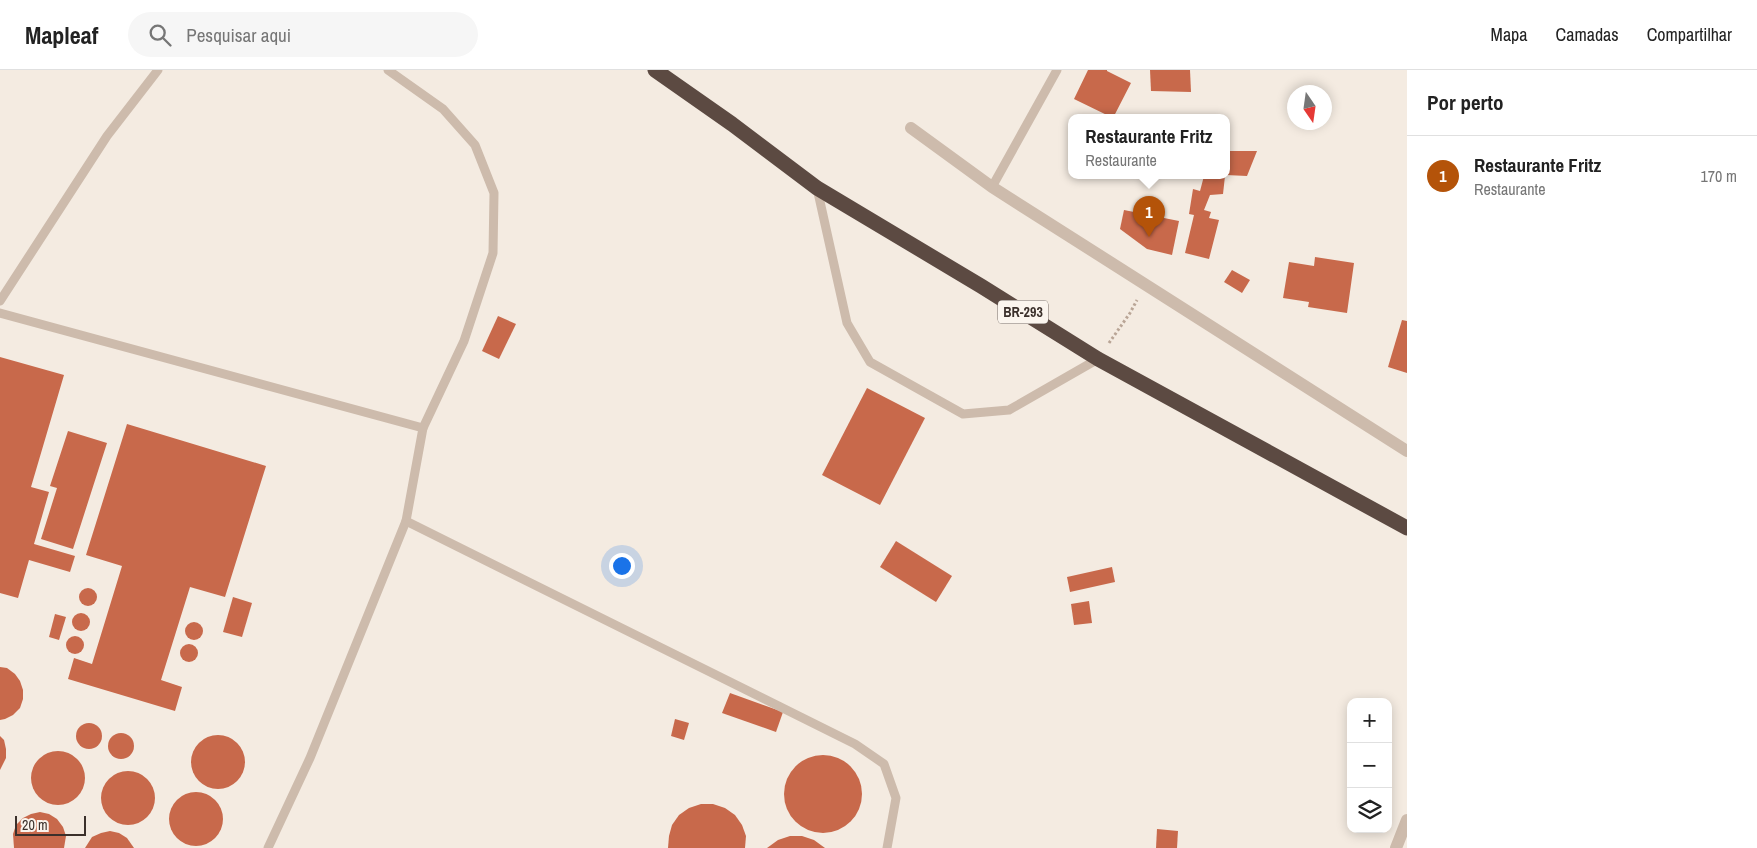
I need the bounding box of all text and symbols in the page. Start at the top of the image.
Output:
search box [128,12,478,57]
text: Mapleaf [25,19,98,51]
icon: search [146,21,174,49]
text: Pesquisar aqui [186,22,291,48]
text: Mapa [1491,22,1528,47]
text: Camadas [1556,22,1619,47]
text: Compartilhar [1647,22,1732,47]
north arrow [1287,85,1332,130]
text: Por perto [1427,88,1504,117]
popup [1068,114,1230,179]
text: Restaurante Fritz [1085,123,1213,149]
text: Restaurante [1085,149,1157,171]
text: Restaurante Fritz [1474,152,1601,178]
text: 1 [1439,165,1447,187]
text: 170 m [1701,165,1737,187]
text: Restaurante [1474,178,1545,200]
pin: 1 [1133,196,1165,237]
road number: BR-293 [998,300,1048,323]
your location [609,553,635,579]
map controls [1347,698,1392,833]
button: + [1347,698,1392,743]
button: − [1347,743,1392,788]
button: layers [1347,788,1392,833]
scale bar [15,813,86,836]
text: 20 m [22,816,48,834]

